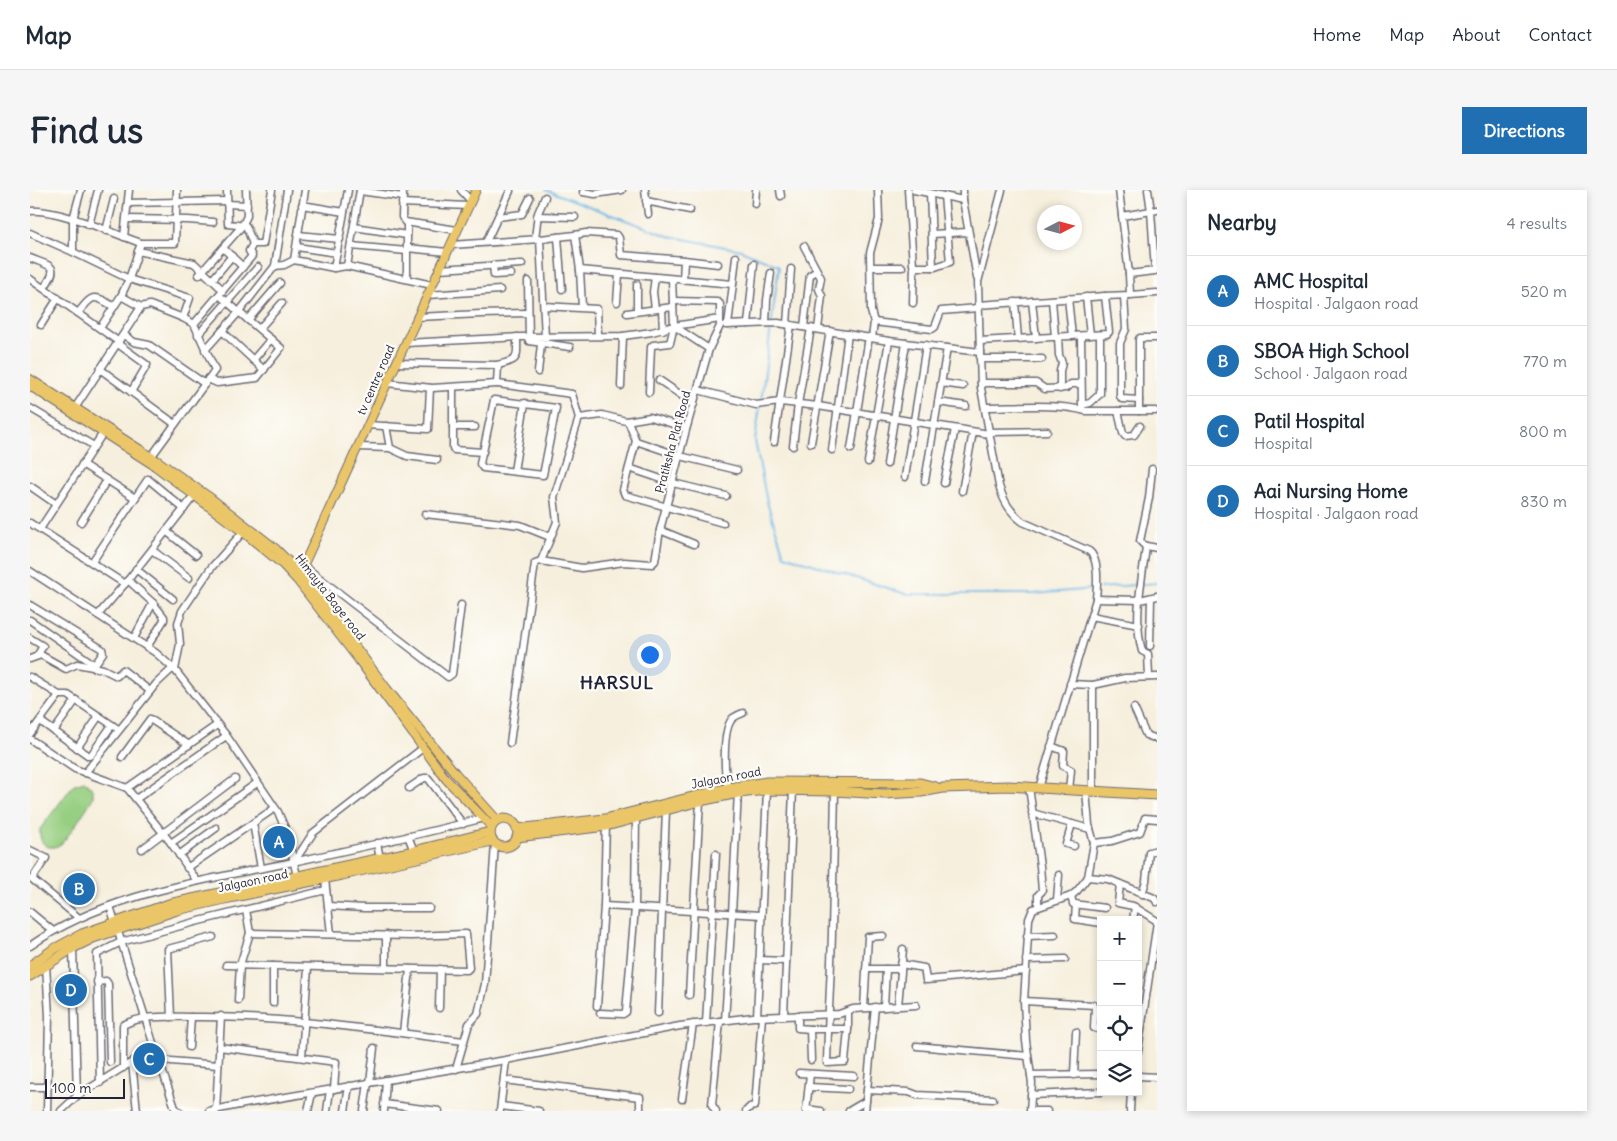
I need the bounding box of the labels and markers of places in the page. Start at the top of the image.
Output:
pin: A [263,823,295,861]
pin: B [63,870,95,908]
pin: D [55,971,87,1009]
pin: C [133,1040,165,1078]

